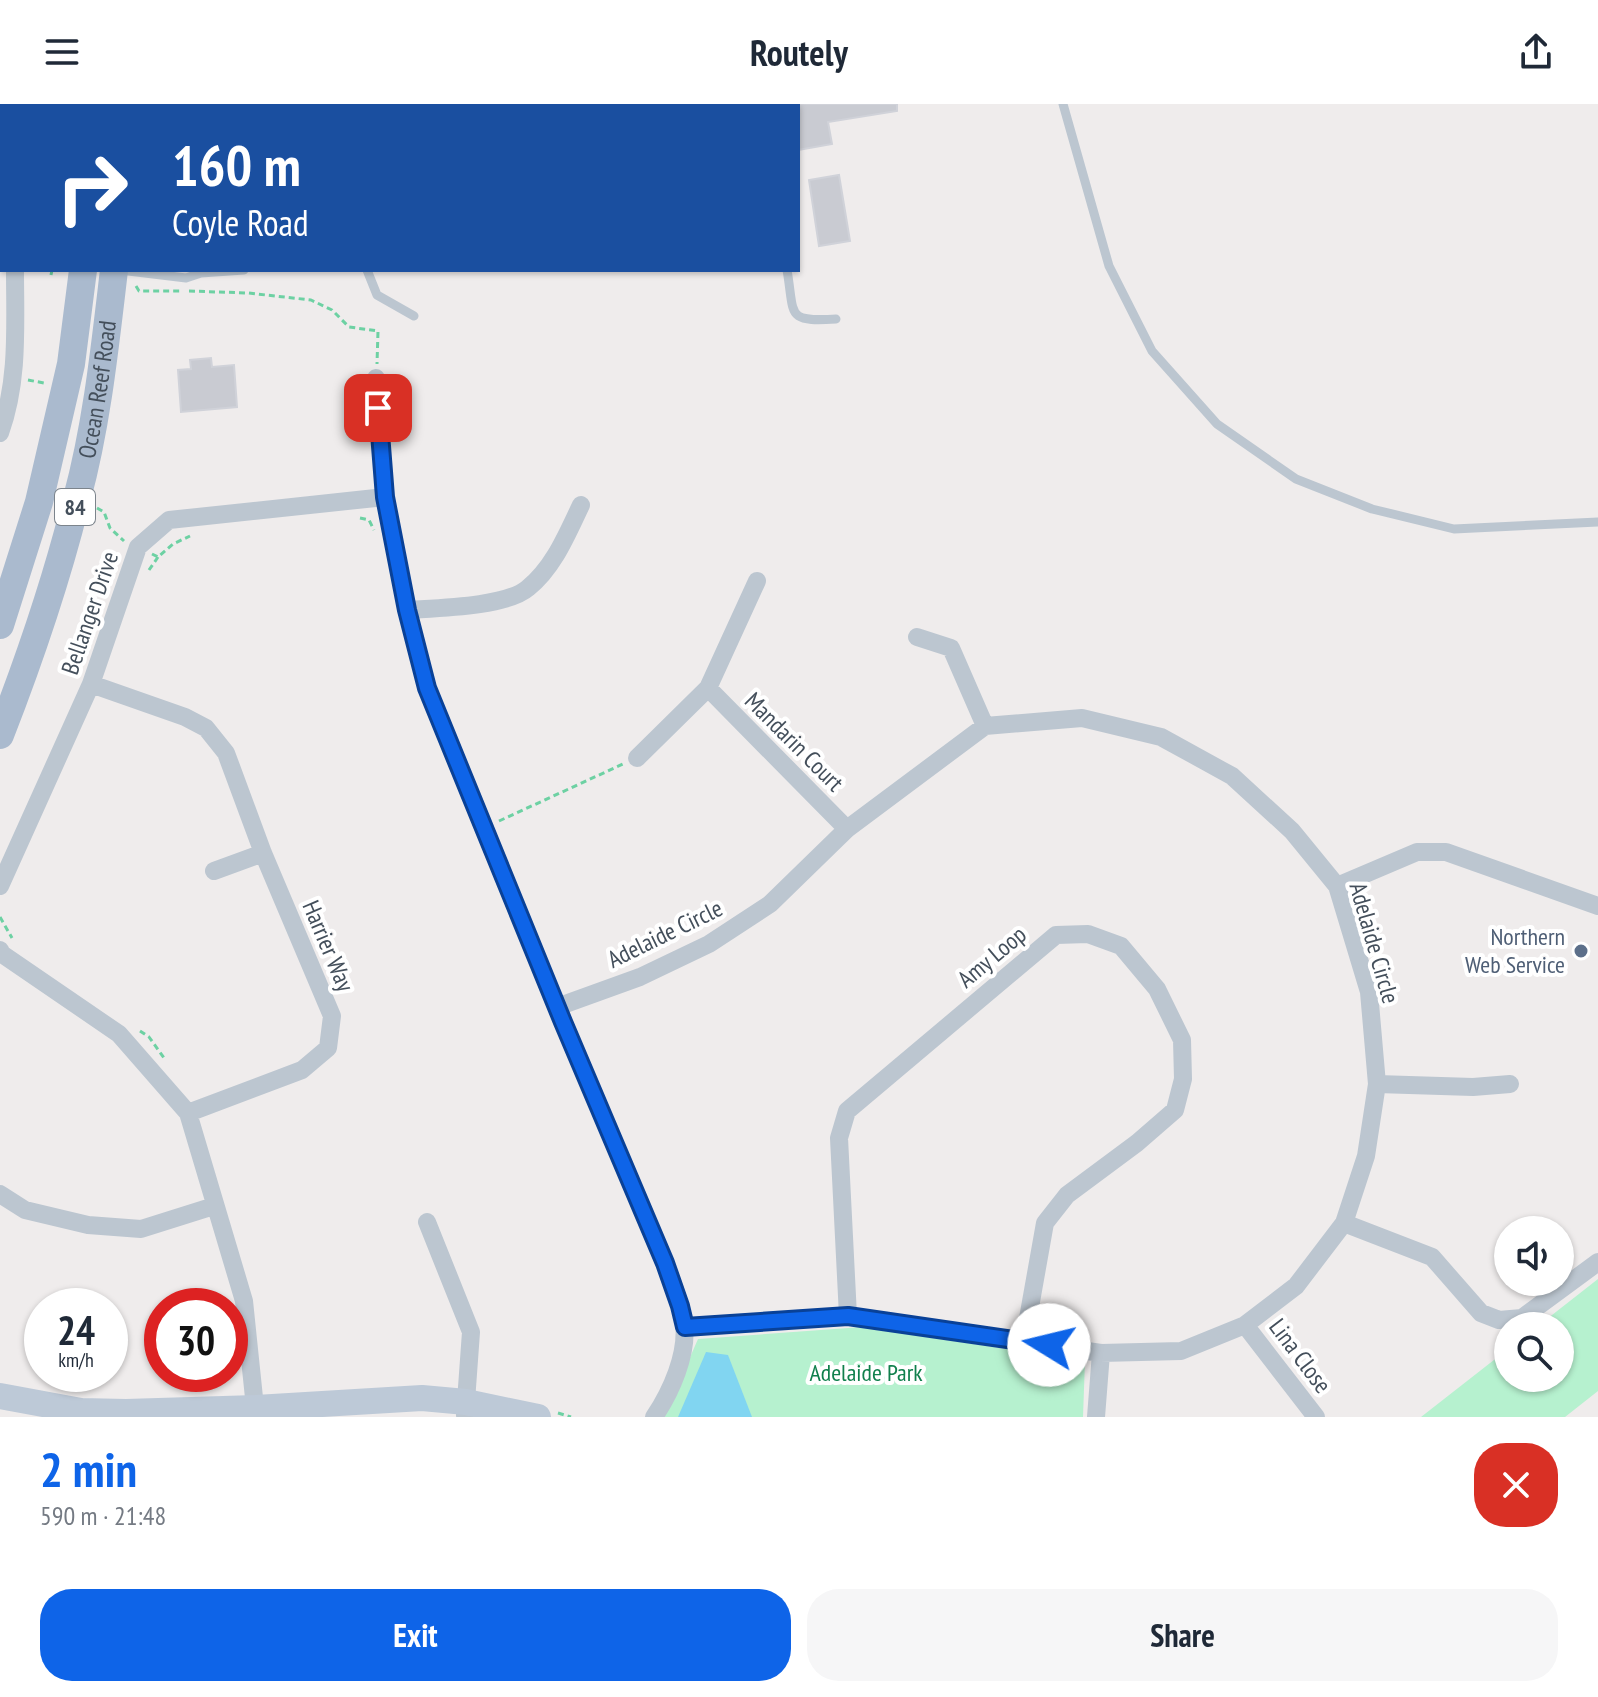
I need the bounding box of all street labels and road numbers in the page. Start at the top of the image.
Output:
street label: Ocean Reef Road [71,319,123,461]
road number: 84 [55,489,95,525]
street label: Bellanger Drive [54,547,125,678]
street label: Mandarin Court [738,686,851,798]
street label: Adelaide Circle [1342,879,1407,1007]
street label: Adelaide Circle [602,892,727,975]
street label: Harrier Way [295,896,361,996]
street label: Amy Loop [951,919,1032,994]
street label: Lina Close [1262,1312,1338,1399]

